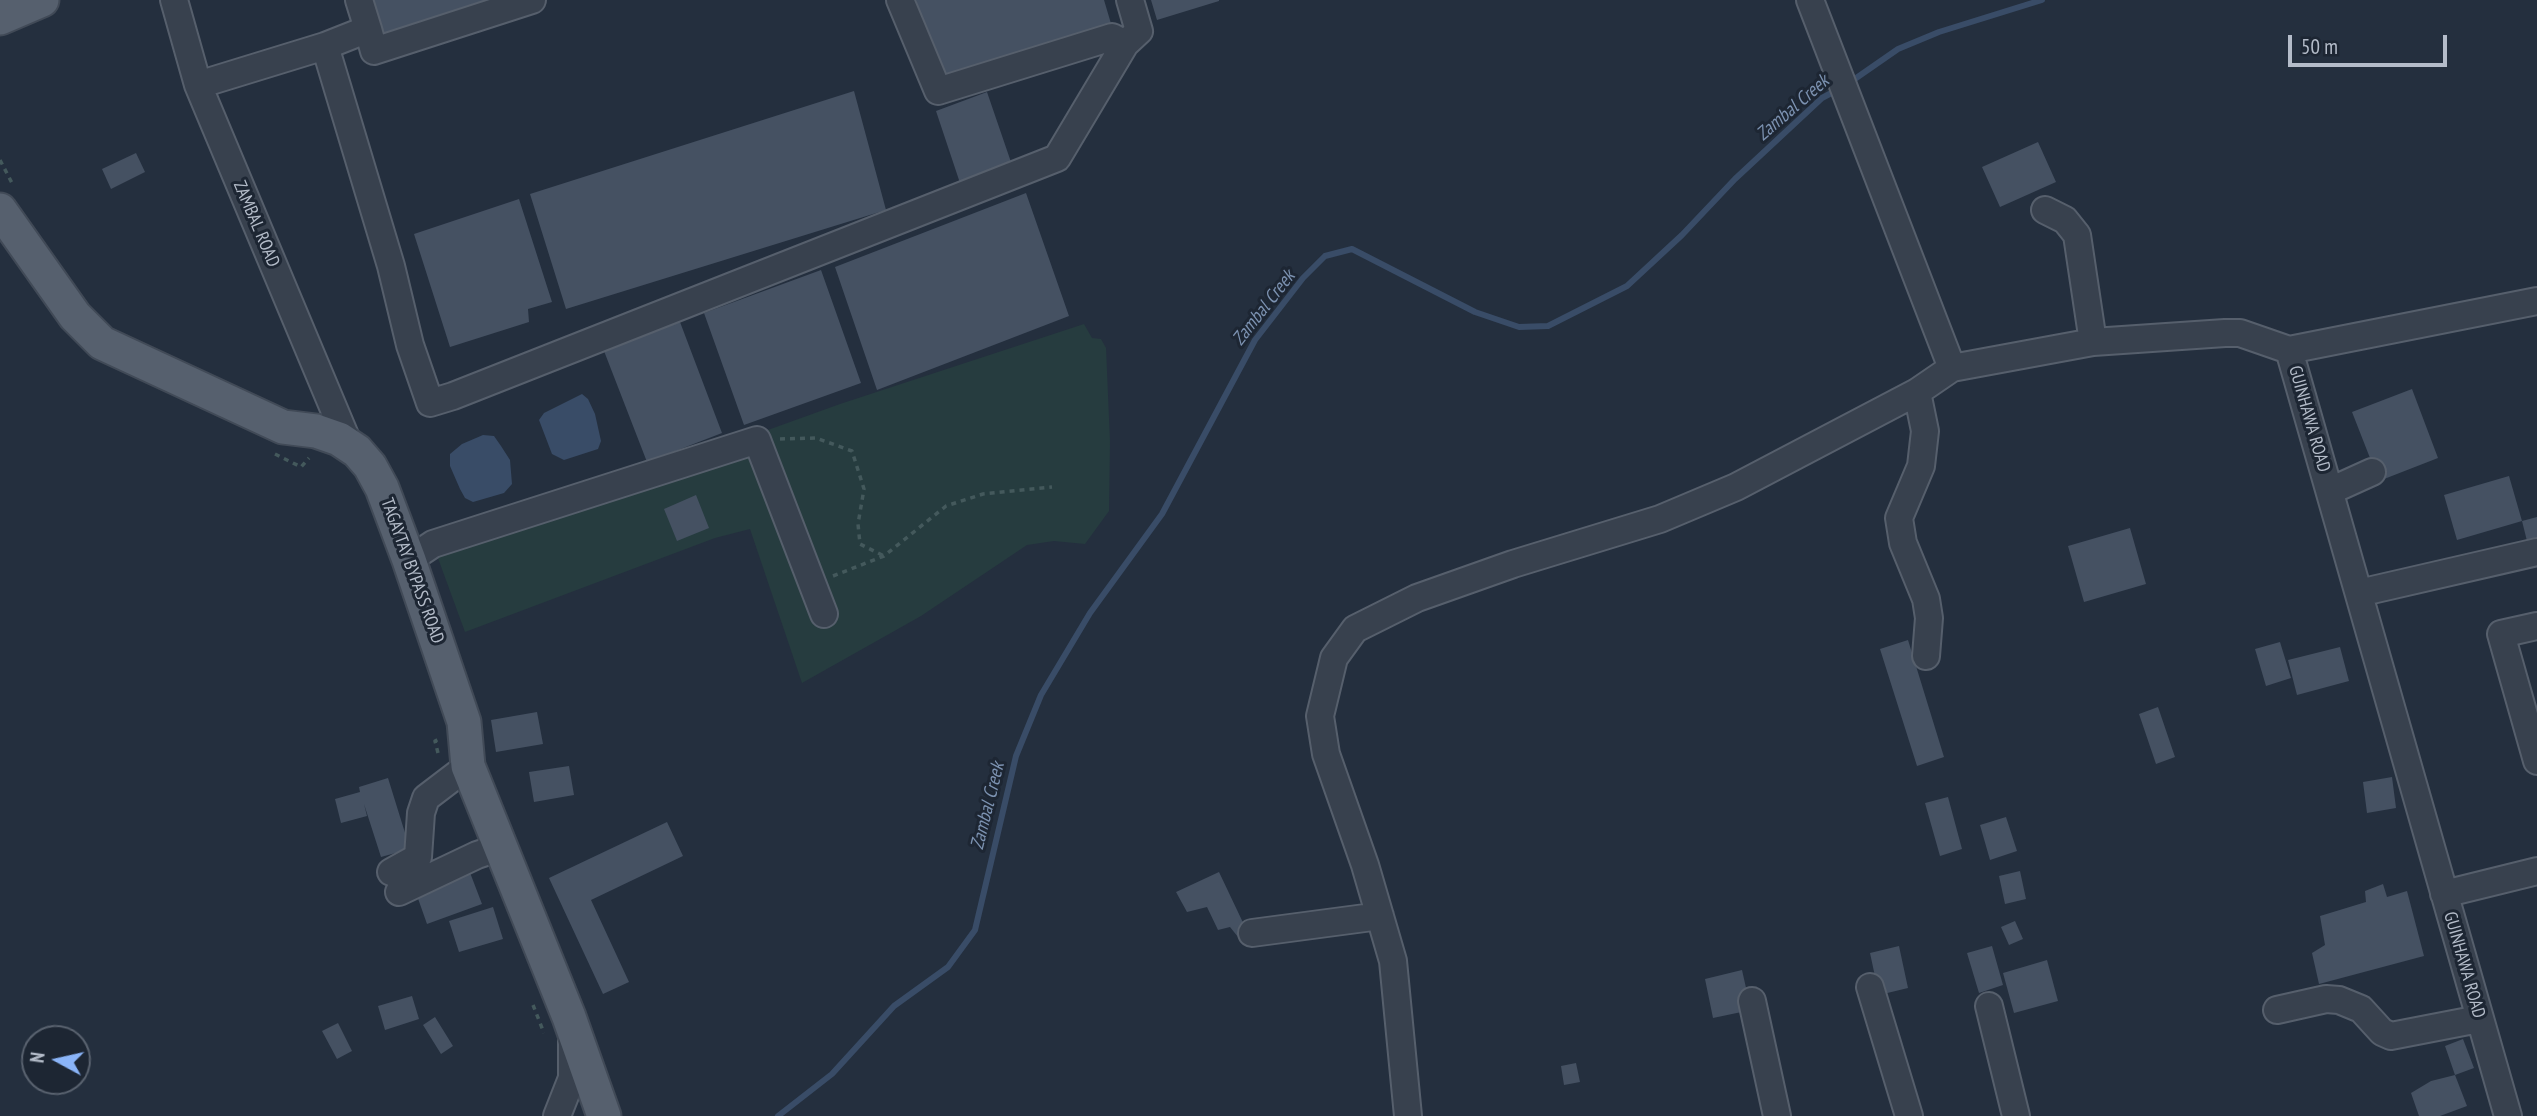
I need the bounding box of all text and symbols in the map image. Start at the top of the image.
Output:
scale bar [2292,21,2451,65]
text: 50 m [2301,33,2338,60]
water label: Zambal Creek [1752,70,1834,146]
street label: ZAMBAL ROAD [228,178,284,270]
water label: Zambal Creek [1228,266,1300,350]
street label: GUINHAWA ROAD [2284,363,2334,475]
street label: TAGAYTAY BYPASS ROAD [376,495,448,647]
water label: Zambal Creek [966,760,1010,852]
street label: GUINHAWA ROAD [2439,909,2489,1021]
north arrow [21,1025,91,1095]
text: N [25,1051,50,1064]

